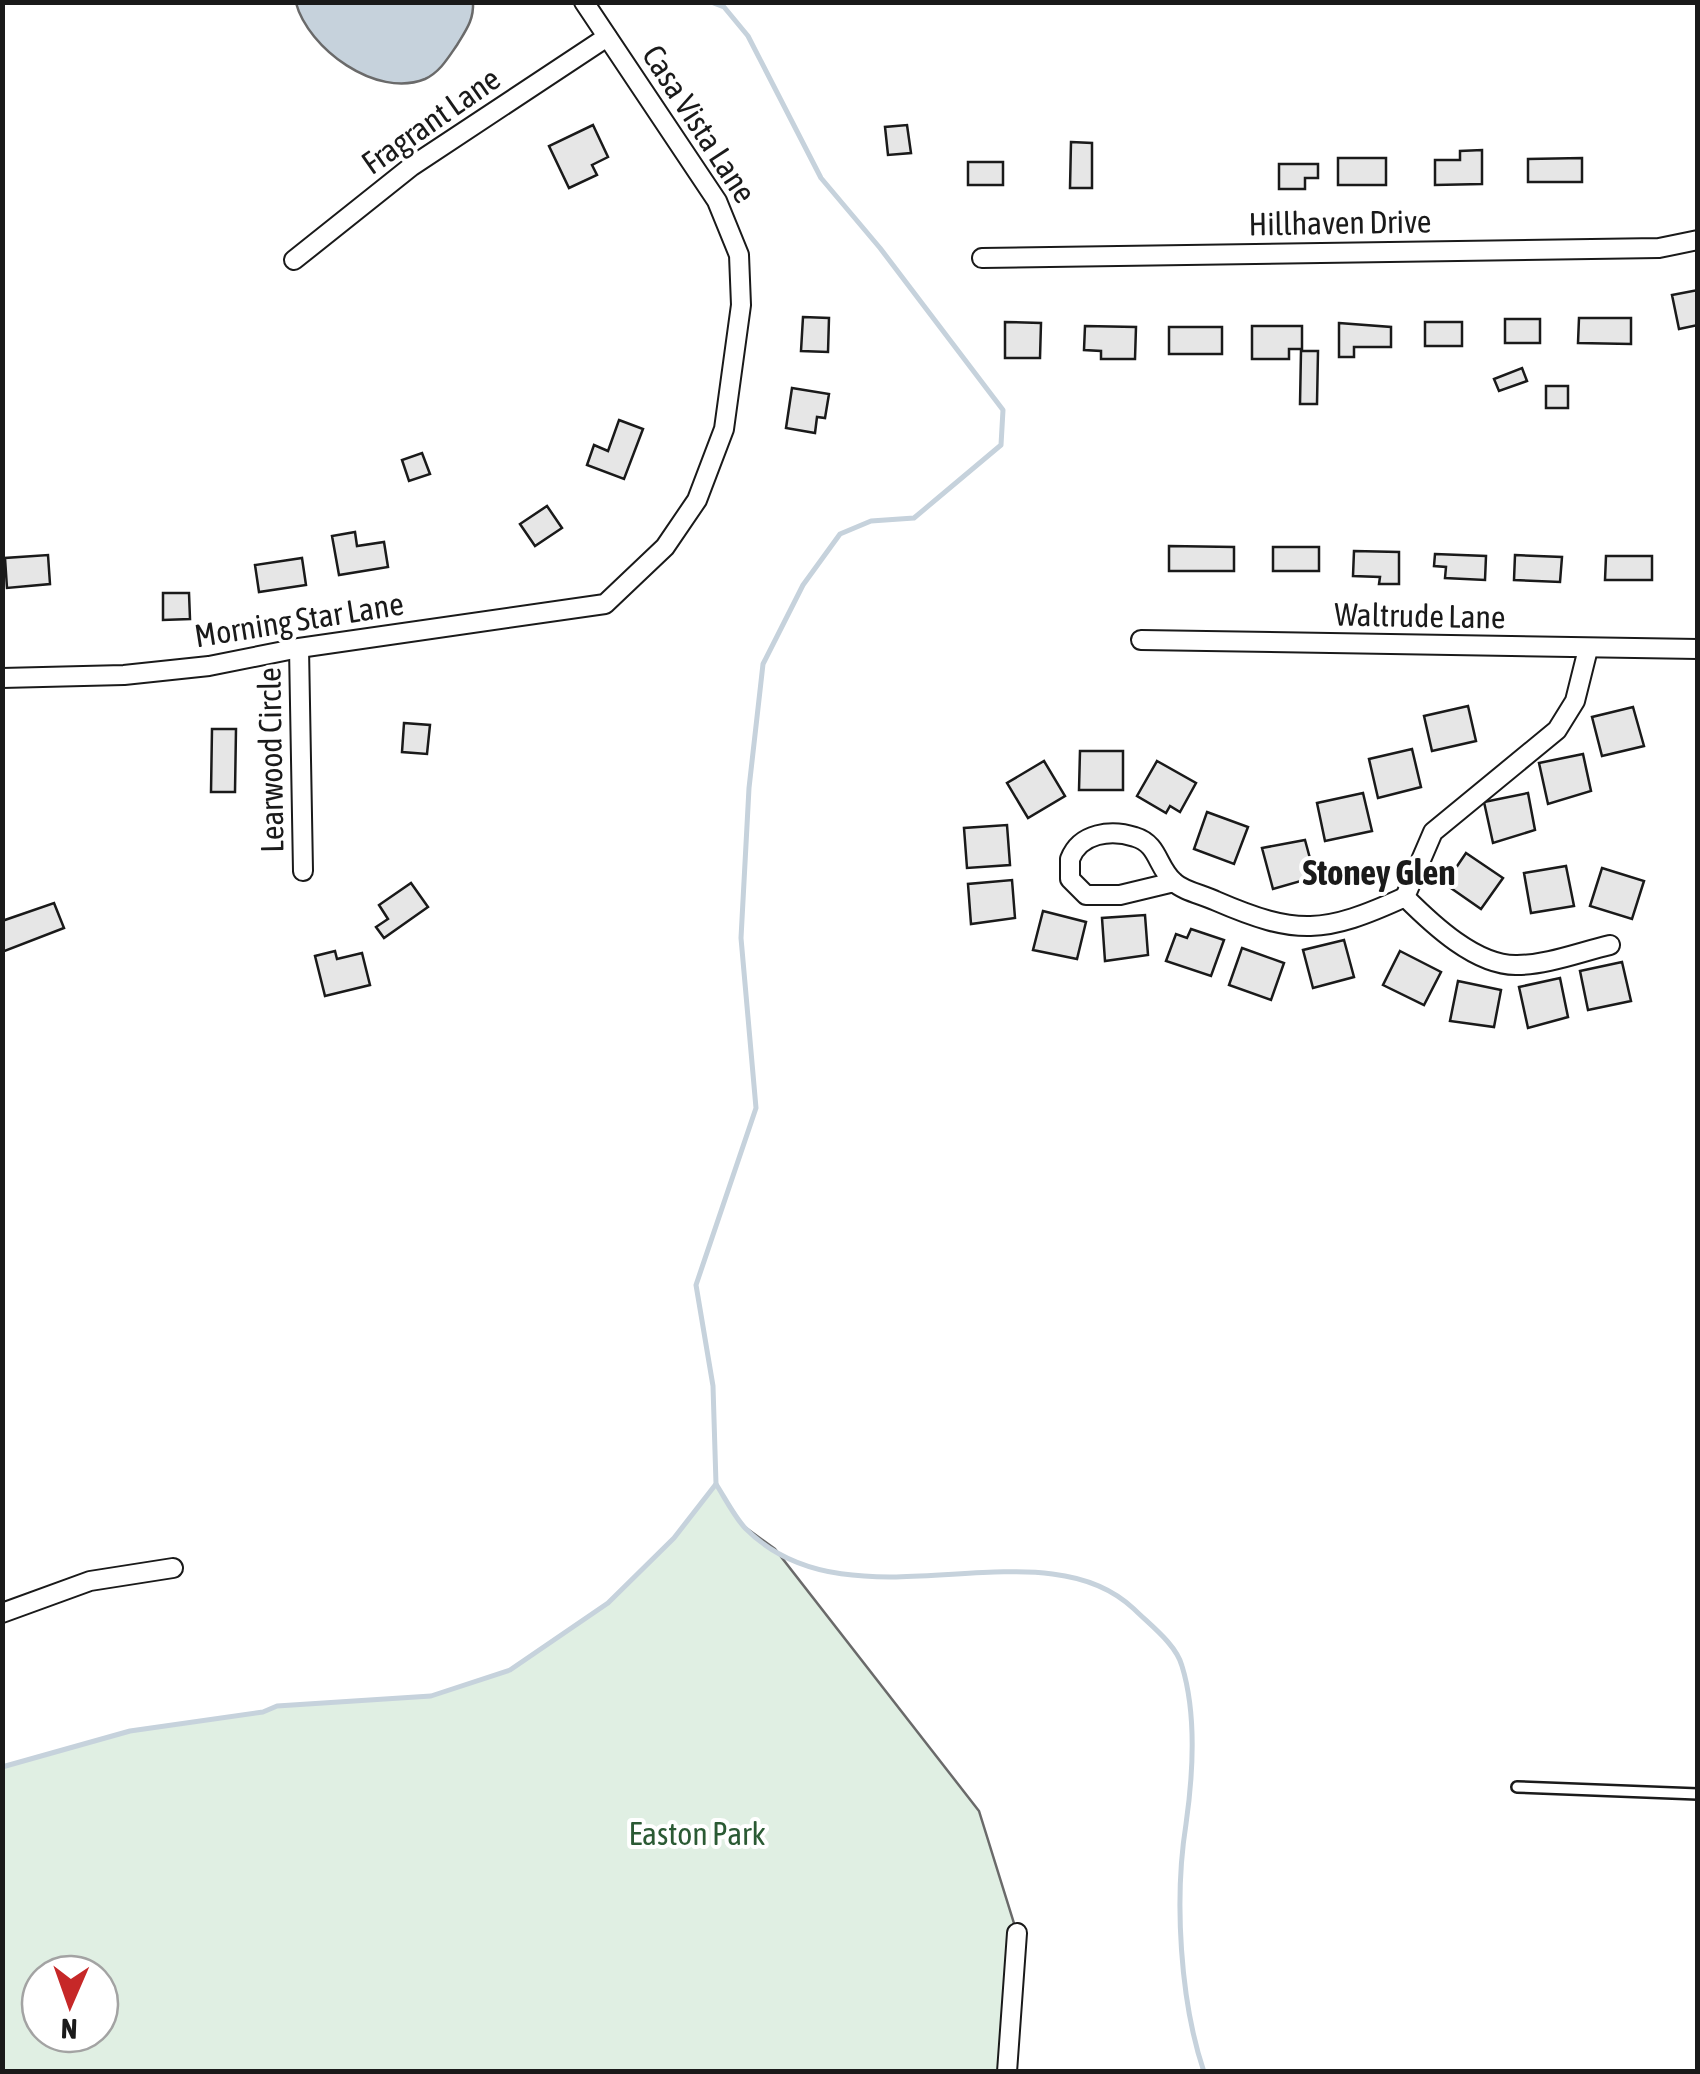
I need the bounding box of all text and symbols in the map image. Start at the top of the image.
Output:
street label: Casa Vista Lane [635,38,764,209]
street label: Fragrant Lane [355,60,507,182]
street label: Hillhaven Drive [1248,202,1432,243]
street label: Morning Star Lane [192,585,406,654]
street label: Waltrude Lane [1334,596,1506,635]
street label: Learwood Circle [250,667,291,853]
district label: Stoney Glen [1303,852,1455,892]
park label: Easton Park [628,1815,766,1852]
north arrow [20,1954,120,2054]
text: N [60,2013,78,2045]

